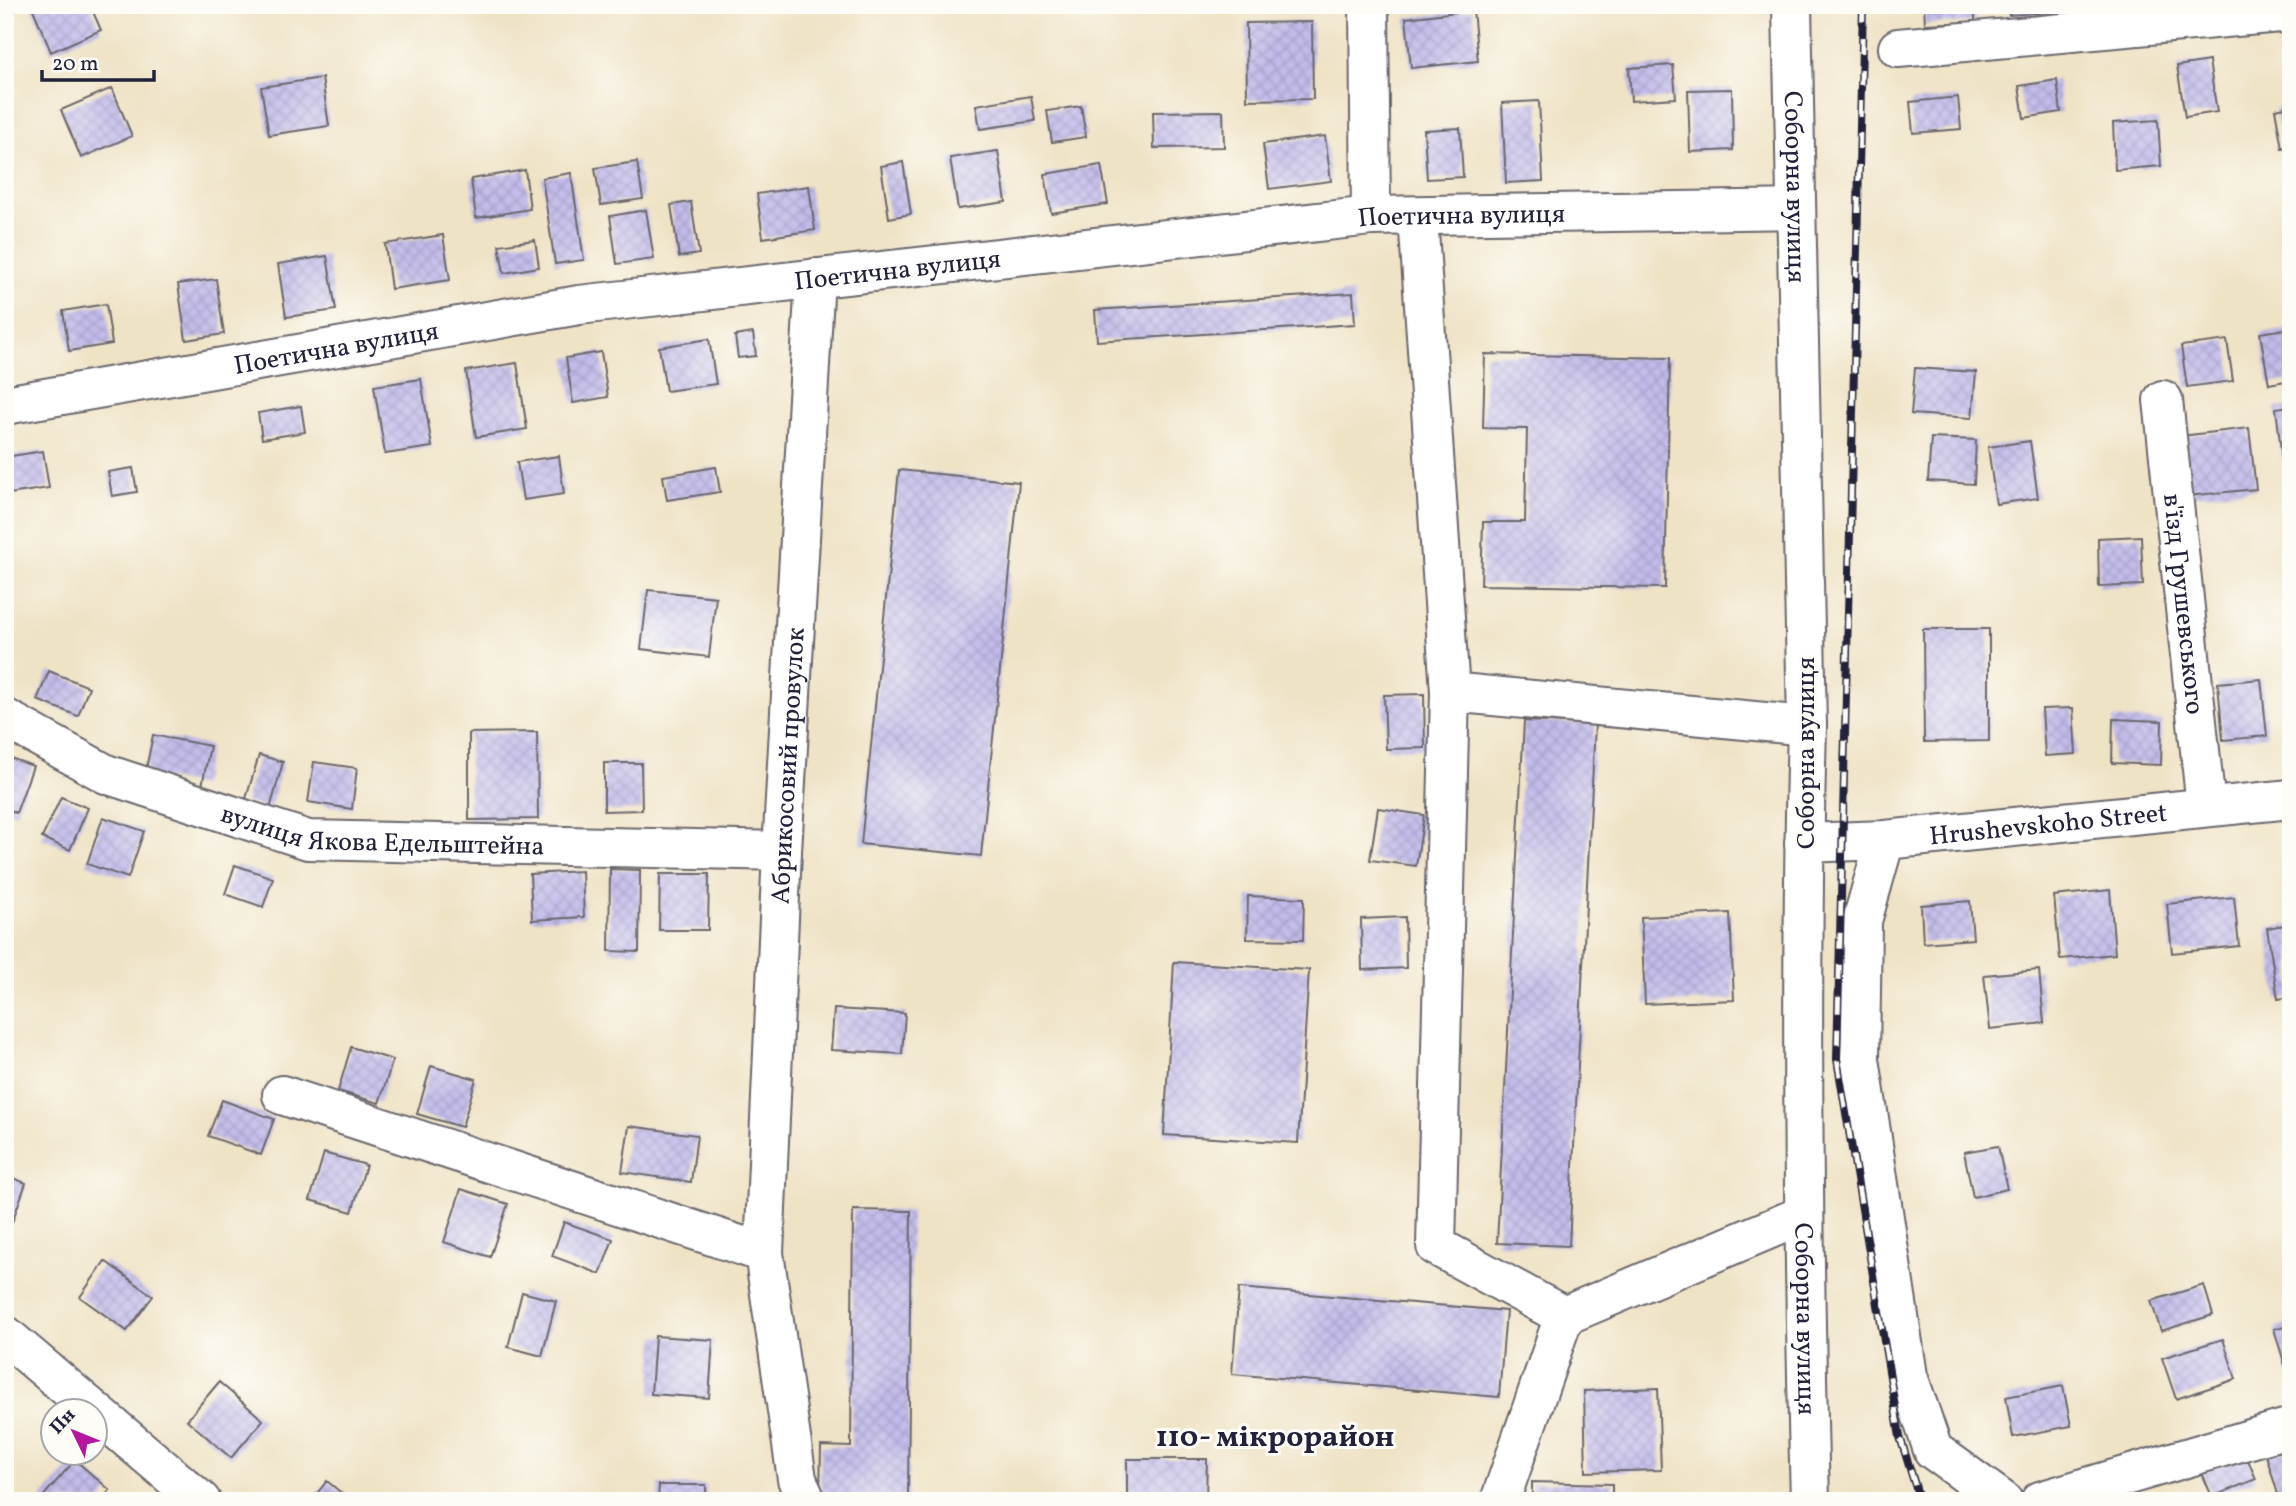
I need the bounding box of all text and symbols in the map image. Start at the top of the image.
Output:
scale bar [42,38,154,82]
text: 20 m [52,50,98,79]
street label: Соборна вулиця [1774,90,1814,284]
street label: Поетична вулиця [1356,197,1565,237]
street label: Поетична вулиця [793,242,1003,301]
street label: Поетична вулиця [231,314,442,385]
street label: в'їзд Грушевського [2153,492,2212,716]
street label: Абрикосовий провулок [764,626,815,905]
street label: Соборна вулиця [1789,657,1825,849]
street label: Hrushevskoho Street [1928,796,2169,855]
street label: вулиця Якова Едельштейна [216,797,545,865]
street label: Соборна вулиця [1784,1222,1824,1415]
north arrow [38,1398,108,1468]
text: Пн [44,1403,82,1441]
district label: 110- мікрорайон [1156,1417,1394,1459]

